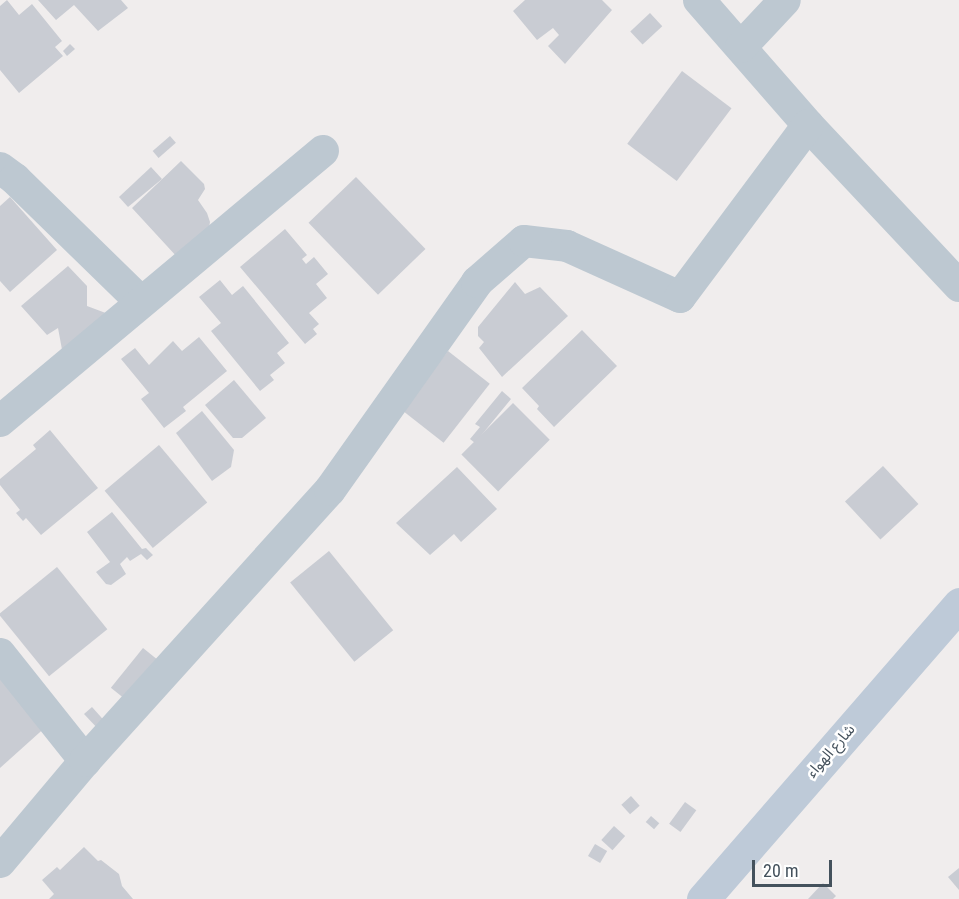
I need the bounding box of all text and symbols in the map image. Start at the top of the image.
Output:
street label: شارع الهواء [803,721,859,781]
scale bar [755,848,834,886]
text: 20 m [763,860,798,881]

